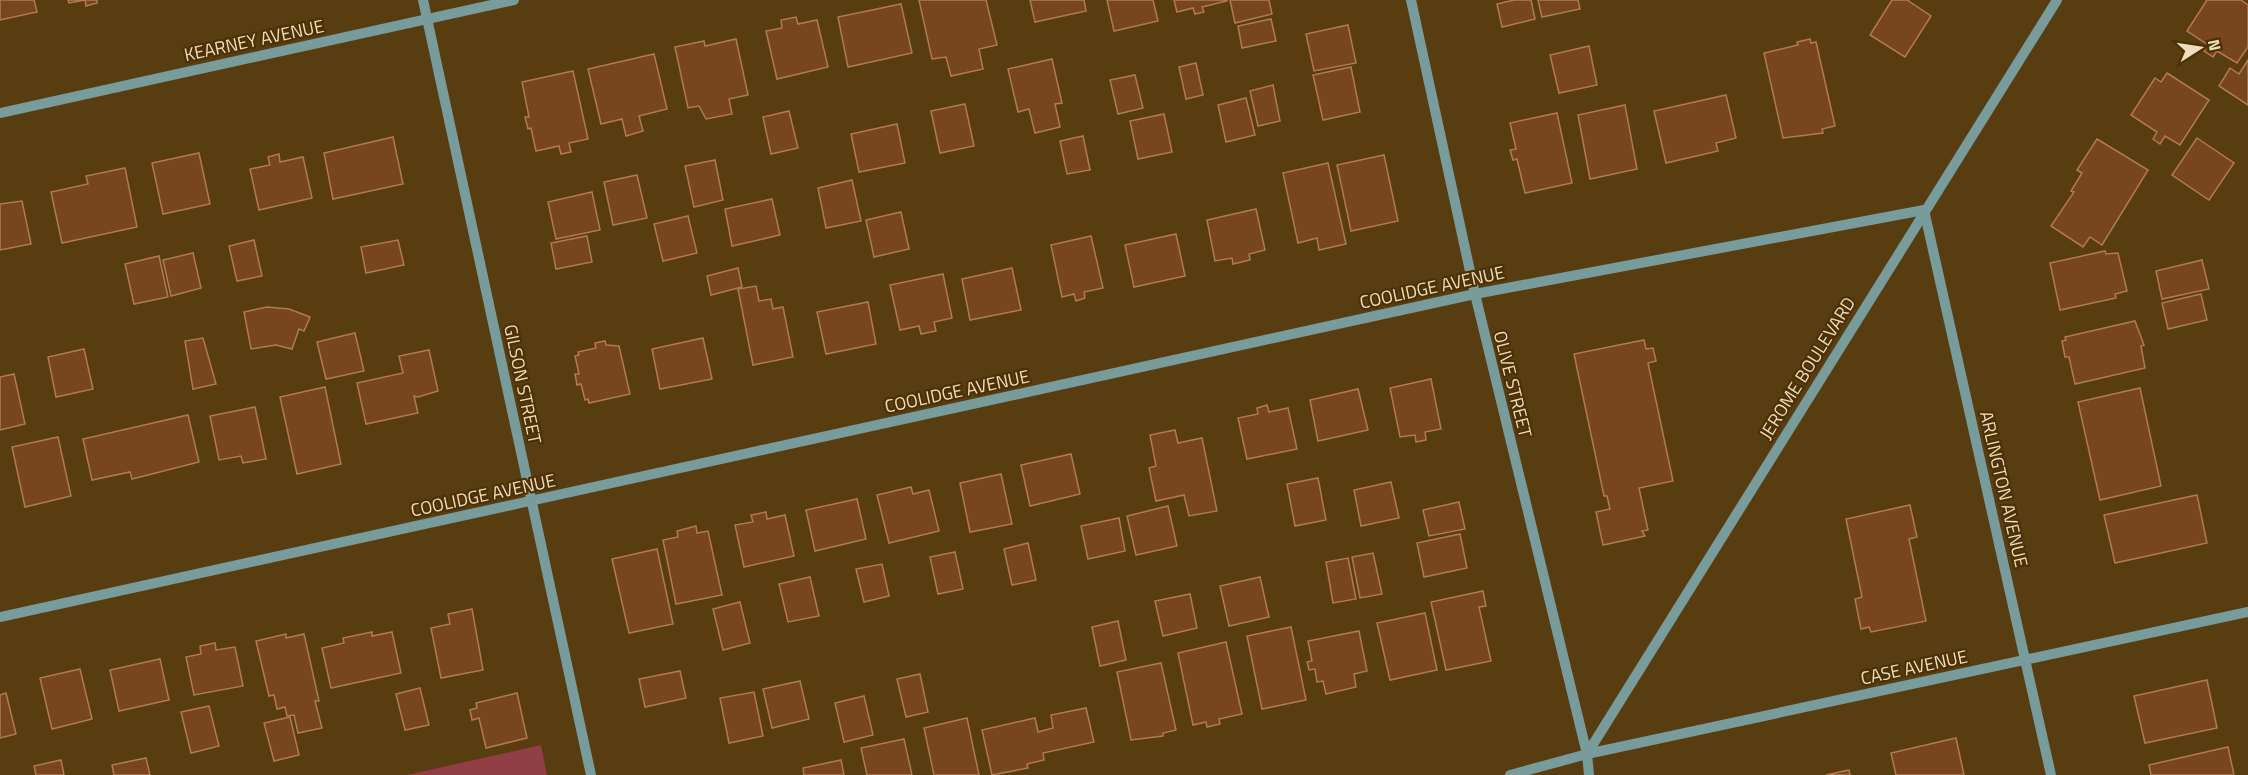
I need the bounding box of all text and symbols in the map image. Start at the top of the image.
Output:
street label: KEARNEY AVENUE [182,12,326,68]
north arrow [2170,18,2230,78]
text: N [2202,37,2228,53]
street label: COOLIDGE AVENUE [1357,258,1507,316]
street label: JEROME BOULEVARD [1752,291,1862,445]
street label: GILSON STREET [497,322,549,447]
street label: OLIVE STREET [1487,328,1539,441]
street label: COOLIDGE AVENUE [882,362,1032,420]
street label: ARLINGTON AVENUE [1973,408,2035,570]
street label: COOLIDGE AVENUE [408,466,558,524]
street label: CASE AVENUE [1858,643,1970,691]

